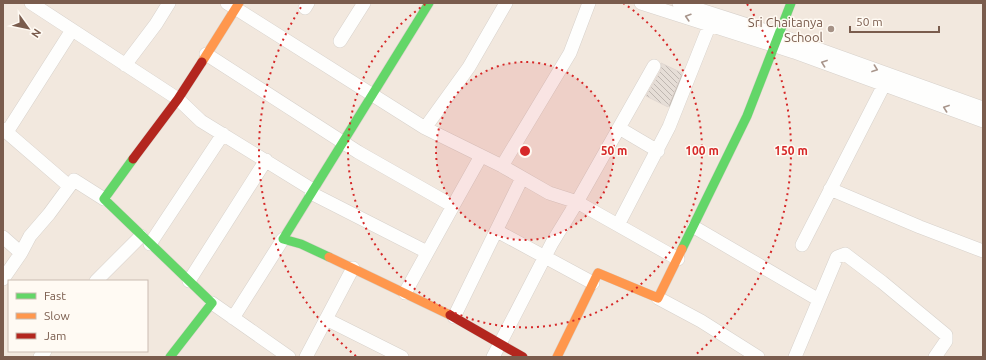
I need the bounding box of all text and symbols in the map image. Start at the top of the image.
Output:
north arrow [8,8,48,48]
scale bar [850,8,939,34]
one-way arrow [685,13,692,22]
place label: Sri Chaitanya School [748,15,824,44]
text: 50 m [856,15,883,28]
marker: Sri Chaitanya School [826,24,836,34]
text: N [29,27,44,40]
one-way arrow [821,59,828,68]
one-way arrow [872,65,879,73]
one-way arrow [943,104,950,112]
centre of rings [518,144,532,158]
text: 50 m [601,144,627,157]
text: 100 m [685,144,719,157]
text: 150 m [774,144,808,157]
legend [8,280,148,352]
text: Fast [44,289,66,302]
text: Slow [44,309,70,322]
text: Jam [44,329,66,342]

